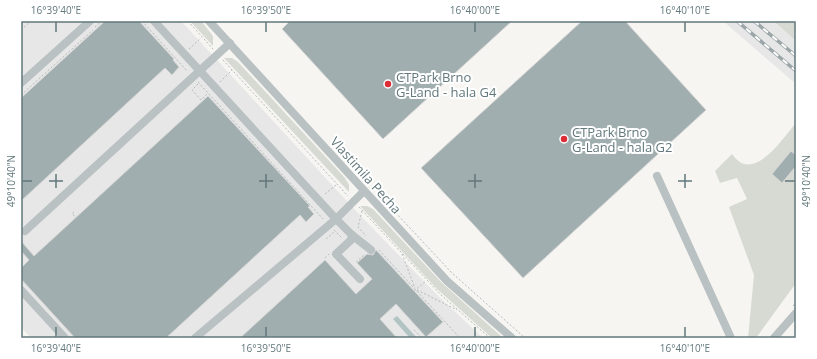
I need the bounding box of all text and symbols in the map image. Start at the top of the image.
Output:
text: 16°39'40"E [31,3,81,17]
text: 16°39'50"E [241,3,291,17]
text: 16°40'00"E [450,3,500,17]
text: 16°40'10"E [660,3,710,17]
place label: CTPark Brno G-Land - hala G4 [396,68,497,101]
marker: CTPark Brno G-Land - hala G4 [383,79,393,89]
place label: CTPark Brno G-Land - hala G2 [572,123,672,156]
street label: Vlastimila Pecha [326,133,406,217]
marker: CTPark Brno G-Land - hala G2 [559,134,569,144]
text: 49°10'40"N [4,155,18,207]
text: 49°10'40"N [799,155,813,207]
text: 16°39'40"E [31,341,81,355]
text: 16°39'50"E [241,341,291,355]
text: 16°40'00"E [450,341,500,355]
text: 16°40'10"E [660,341,710,355]

